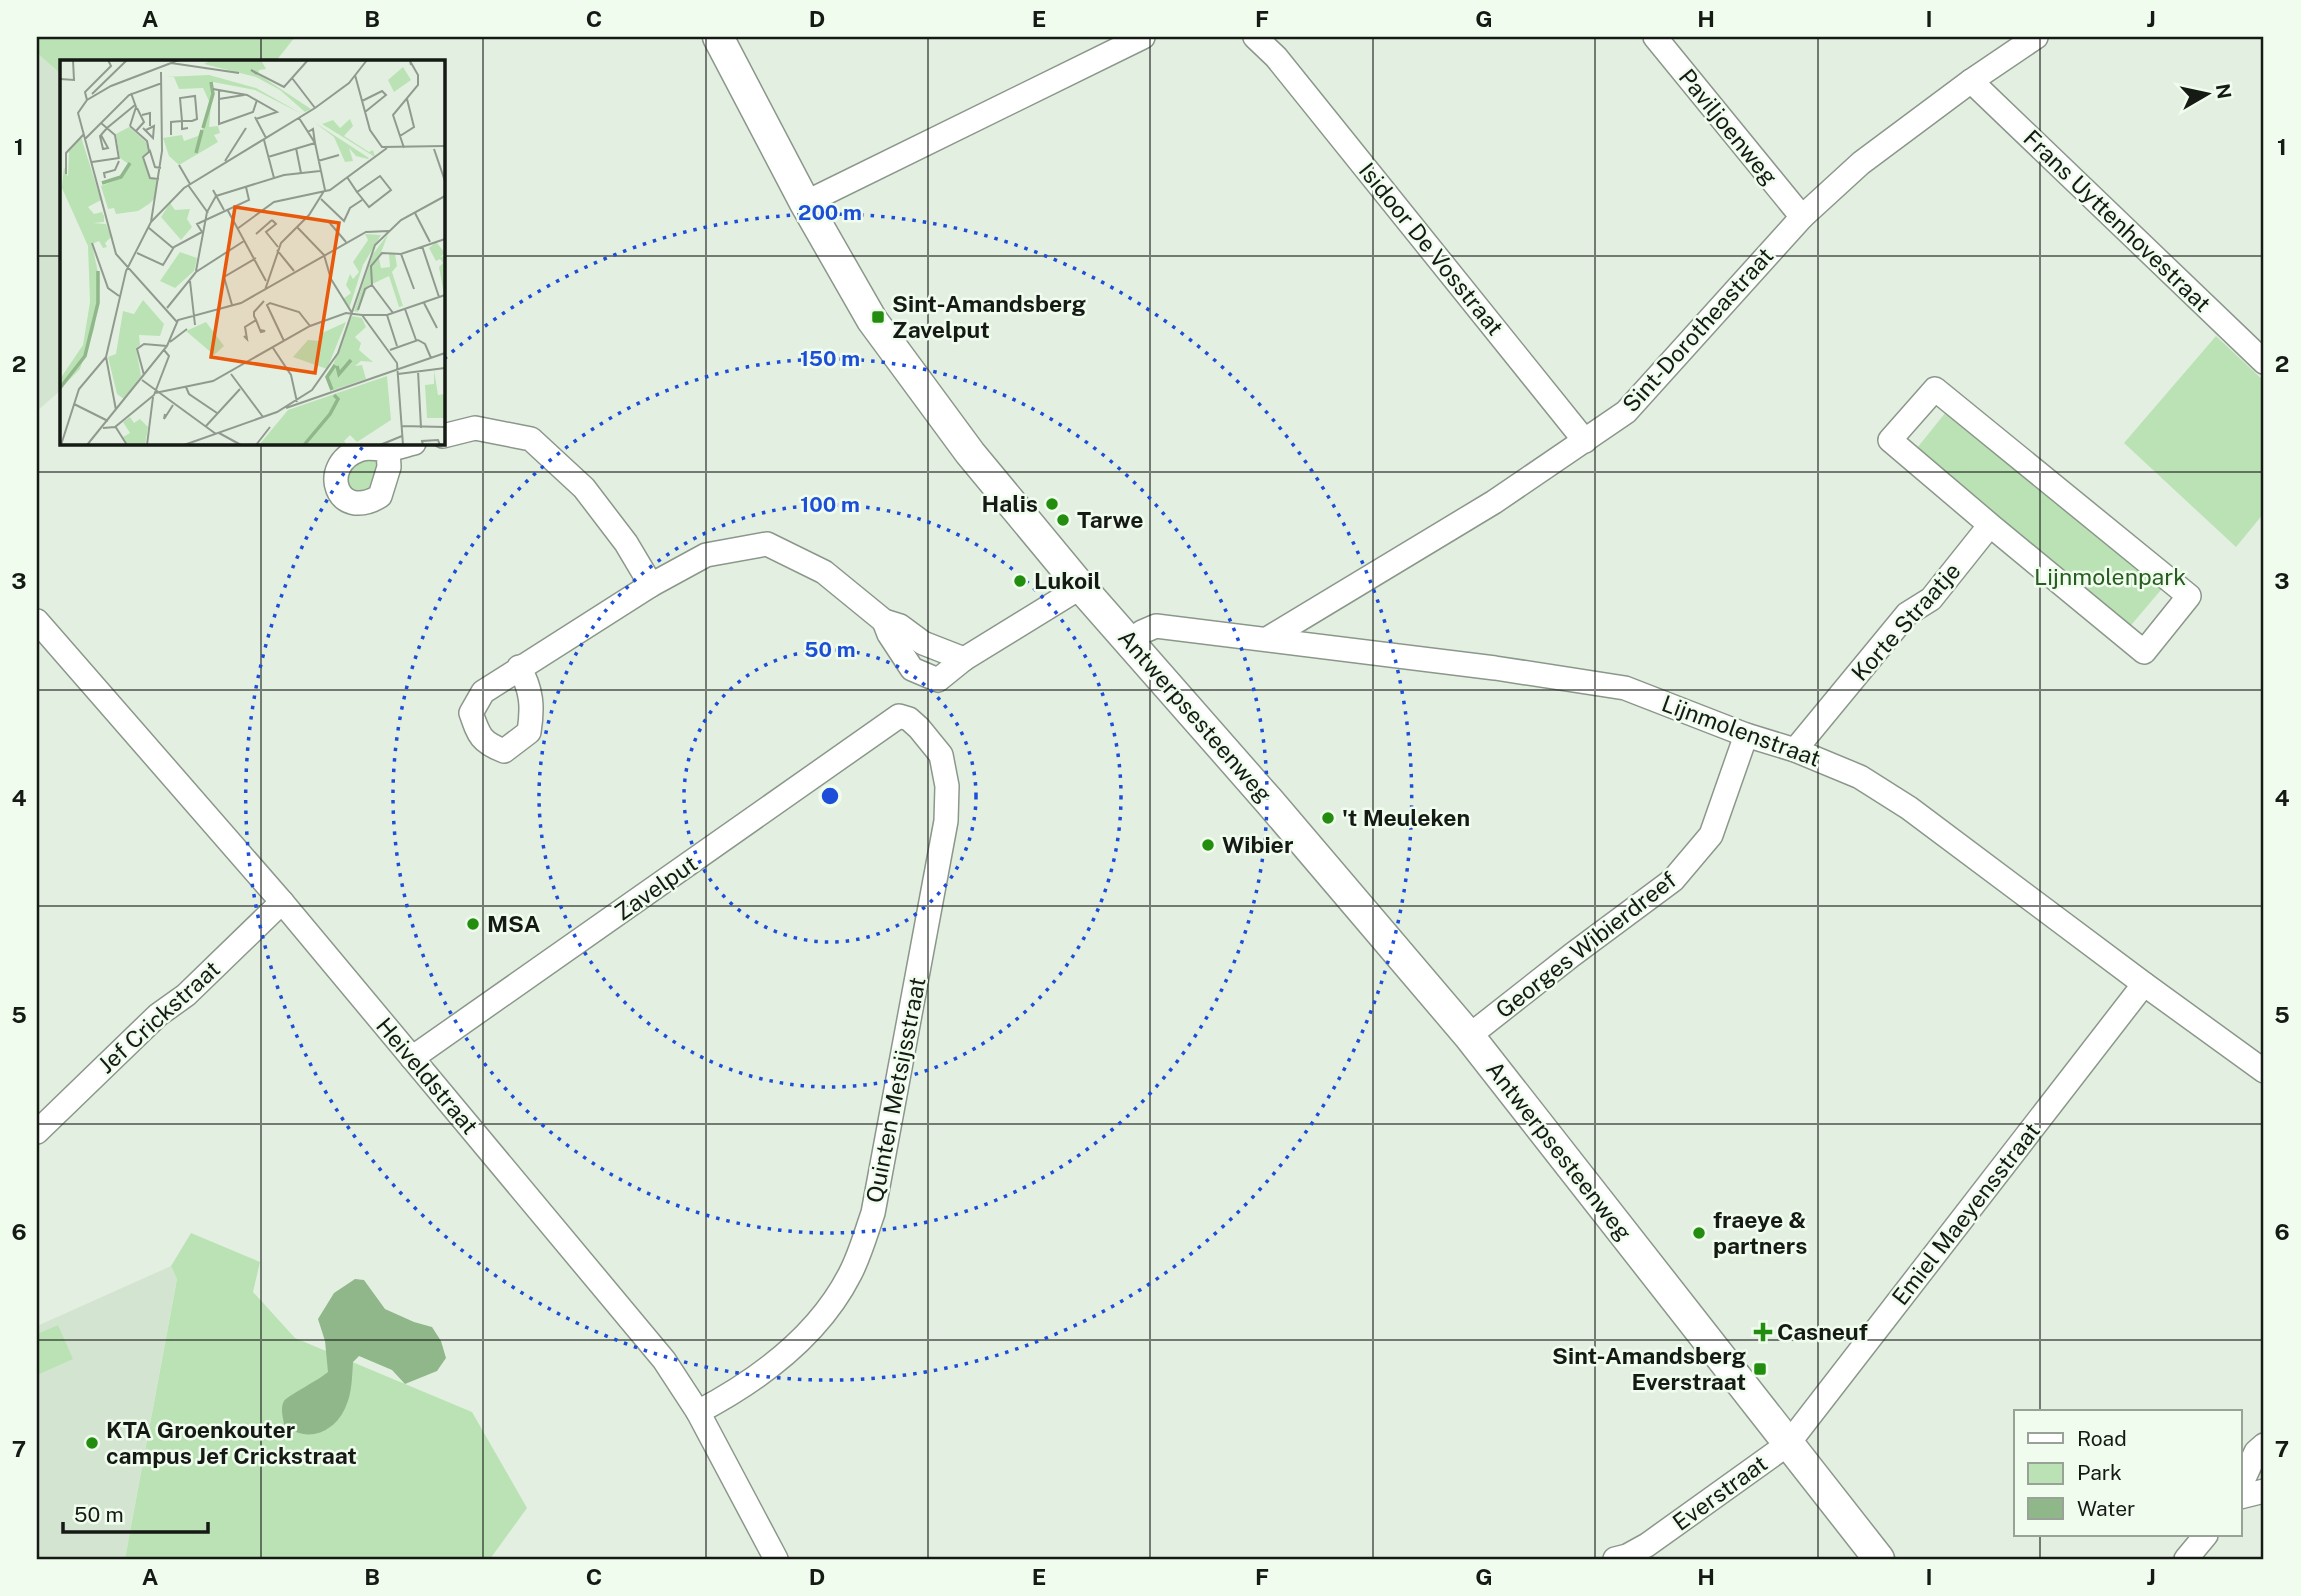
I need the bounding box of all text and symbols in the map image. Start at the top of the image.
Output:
text: A [142,5,159,32]
text: B [364,5,380,32]
text: C [586,5,602,32]
text: D [809,5,825,32]
text: E [1032,5,1046,32]
text: F [1255,5,1269,32]
text: G [1475,5,1493,32]
text: H [1697,5,1715,32]
text: I [1925,5,1933,32]
text: J [2146,5,2156,32]
inset map [60,60,444,444]
north arrow [2172,60,2242,130]
street label: Paviljoenweg [1673,63,1783,190]
text: N [2212,82,2236,100]
street label: Frans Uyttenhovestraat [2018,124,2216,317]
text: 1 [14,133,24,160]
text: 1 [2277,133,2287,160]
street label: Isidoor De Vosstraat [1354,157,1509,340]
text: 200 m [798,200,862,225]
street label: Sint-Dorotheastraat [1617,242,1779,417]
place label: Sint-Amandsberg Zavelput [892,290,1086,343]
marker: Sint-Amandsberg Zavelput [870,309,886,325]
text: 150 m [800,346,860,371]
text: 2 [12,350,26,377]
text: 2 [2275,350,2289,377]
place label: Halis [982,490,1038,517]
text: 100 m [800,492,860,517]
marker: Halis [1044,496,1060,512]
place label: Tarwe [1077,506,1144,533]
marker: Tarwe [1055,512,1071,528]
street label: Korte Straatje [1846,557,1966,686]
park label: Lijnmolenpark [2034,563,2186,590]
text: 3 [11,567,27,594]
place label: Lukoil [1034,567,1101,594]
text: 3 [2274,567,2290,594]
marker: Lukoil [1012,573,1028,589]
street label: Antwerpsesteenweg [1113,624,1278,808]
text: 50 m [804,637,856,662]
street label: Lijnmolenstraat [1658,689,1824,772]
text: 4 [11,784,27,811]
centre of rings [818,784,842,808]
text: 4 [2274,784,2290,811]
place label: 't Meuleken [1342,804,1470,831]
marker: 't Meuleken [1320,810,1336,826]
place label: Wibier [1222,831,1293,858]
marker: Wibier [1200,837,1216,853]
street label: Zavelput [609,849,702,926]
street label: Georges Wibierdreef [1490,866,1681,1023]
place label: MSA [487,910,541,937]
marker: MSA [465,916,481,932]
street label: Jef Crickstraat [92,955,225,1078]
street label: Quinten Metsijsstraat [860,975,931,1205]
text: 5 [11,1001,27,1028]
text: 5 [2274,1001,2290,1028]
street label: Heiveldstraat [371,1012,484,1139]
street label: Antwerpsesteenweg [1481,1056,1638,1246]
street label: Emiel Maeyensstraat [1886,1117,2045,1310]
place label: fraeye & partners [1713,1206,1807,1259]
text: 6 [11,1218,27,1245]
text: 6 [2274,1218,2290,1245]
marker: fraeye & partners [1691,1225,1707,1241]
place label: Casneuf [1777,1318,1868,1345]
marker: Casneuf [1755,1324,1771,1340]
place label: Sint-Amandsberg Everstraat [1552,1342,1746,1395]
marker: Sint-Amandsberg Everstraat [1752,1361,1768,1377]
legend [2014,1410,2242,1536]
place label: KTA Groenkouter campus Jef Crickstraat [106,1416,357,1469]
text: Road [2077,1426,2127,1451]
text: 7 [12,1435,26,1462]
marker: KTA Groenkouter campus Jef Crickstraat [84,1435,100,1451]
text: 7 [2275,1435,2289,1462]
street label: Everstraat [1667,1449,1772,1536]
text: Park [2077,1460,2122,1485]
scale bar [63,1491,208,1535]
text: Water [2077,1496,2135,1521]
text: 50 m [74,1502,124,1527]
text: A [142,1563,159,1590]
text: B [364,1563,380,1590]
text: C [586,1563,602,1590]
text: D [809,1563,825,1590]
text: E [1032,1563,1046,1590]
text: F [1255,1563,1269,1590]
text: G [1475,1563,1493,1590]
text: H [1697,1563,1715,1590]
text: I [1925,1563,1933,1590]
text: J [2146,1563,2156,1590]

